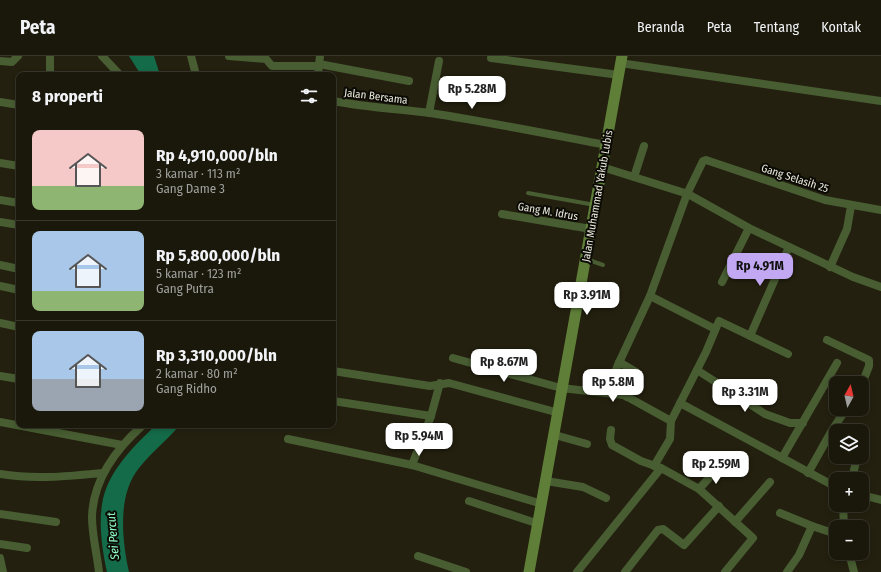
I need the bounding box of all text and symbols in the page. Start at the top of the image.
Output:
text: Peta [20,16,55,39]
text: Beranda [637,19,685,36]
text: Peta [707,19,732,36]
text: Tentang [754,19,799,36]
text: Kontak [821,19,861,36]
pin: Rp 5.28M [431,76,513,110]
text: Rp 5.28M [448,81,496,96]
icon: filters [298,85,320,107]
text: 8 properti [32,86,103,107]
street label: Jalan Bersama [343,86,408,107]
street label: Jalan Muhammad Yakub Lubis [580,129,616,263]
text: Rp 4,910,000/bln [156,145,278,166]
icon: home [64,146,112,194]
street label: Gang Selasih 25 [760,161,830,195]
text: 3 kamar · 113 m² [156,166,240,181]
text: Gang Dame 3 [156,181,225,196]
street label: Gang M. Idrus [517,200,579,223]
text: Rp 5,800,000/bln [156,245,280,266]
icon: home [64,247,112,295]
pin: Rp 4.91M [719,253,801,287]
text: Rp 4.91M [736,258,784,273]
text: 5 kamar · 123 m² [156,266,241,281]
text: Gang Putra [156,281,214,296]
pin: Rp 3.91M [546,282,628,316]
text: Rp 3.91M [563,287,611,302]
text: Rp 3,310,000/bln [156,345,277,366]
icon: home [64,347,112,395]
pin: Rp 8.67M [463,349,545,383]
text: Rp 8.67M [480,354,528,369]
text: 2 kamar · 80 m² [156,366,238,381]
pin: Rp 5.8M [576,369,650,403]
text: Rp 5.8M [592,374,634,389]
north arrow [829,376,869,416]
map controls [829,376,869,560]
pin: Rp 3.31M [704,379,786,413]
text: Gang Ridho [156,381,217,396]
text: Rp 3.31M [721,384,769,399]
pin: Rp 5.94M [378,423,460,457]
button: layers [829,424,869,464]
text: Rp 5.94M [395,428,443,443]
pin: Rp 2.59M [675,451,757,485]
text: Rp 2.59M [692,456,740,471]
button: + [829,472,869,512]
water label: Sei Percut [104,511,122,561]
button: − [829,520,869,560]

